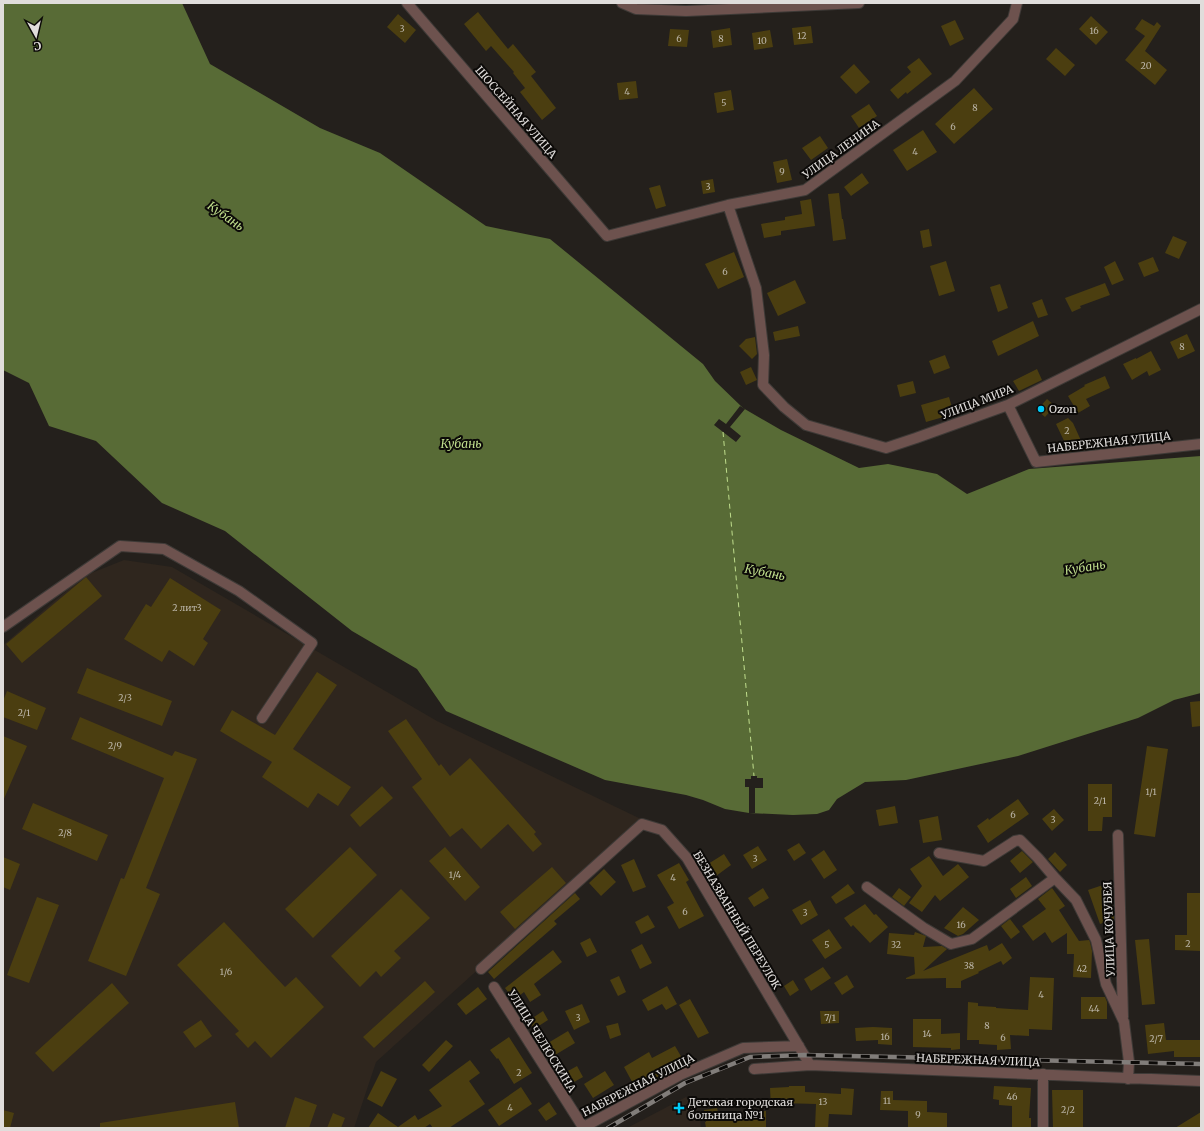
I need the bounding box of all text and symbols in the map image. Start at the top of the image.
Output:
north arrow [16,16,56,56]
house number: 3 [399,23,405,34]
house number: 16 [1089,25,1099,36]
house number: 12 [797,30,807,41]
house number: 6 [676,33,682,44]
house number: 8 [718,33,724,44]
house number: 10 [757,35,767,46]
text: С [33,38,42,53]
house number: 20 [1141,60,1152,71]
street label: ШОССЕЙНАЯ УЛИЦА [472,63,560,161]
house number: 4 [624,86,630,97]
house number: 5 [721,97,727,108]
house number: 8 [972,102,978,113]
street label: УЛИЦА ЛЕНИНА [799,116,882,182]
house number: 6 [950,121,956,132]
house number: 4 [912,146,918,157]
house number: 9 [779,166,785,177]
house number: 3 [705,181,711,192]
water label: Кубань [205,198,247,234]
house number: 6 [722,266,728,277]
house number: 8 [1179,341,1185,352]
street label: УЛИЦА МИРА [938,382,1015,423]
place label: Ozon [1049,402,1077,416]
marker: Ozon [1036,404,1046,414]
house number: 2 [1064,425,1070,436]
street label: НАБЕРЕЖНАЯ УЛИЦА [1047,429,1172,455]
water label: Кубань [440,436,482,451]
water label: Кубань [1063,556,1107,578]
water label: Кубань [743,561,787,583]
house number: 2 лит3 [172,602,202,613]
house number: 2/3 [118,692,132,703]
house number: 2/1 [18,707,30,718]
house number: 2/9 [108,740,122,751]
house number: 1/1 [1145,786,1157,797]
house number: 2/1 [1094,795,1106,806]
house number: 6 [1010,809,1016,820]
house number: 3 [1050,814,1056,825]
house number: 2/8 [58,827,72,838]
street label: БЕЗНАЗВАННЫЙ ПЕРЕУЛОК [690,848,784,992]
house number: 3 [752,853,758,864]
house number: 1/4 [449,869,462,880]
house number: 4 [670,872,676,883]
street label: УЛИЦА КОЧУБЕЯ [1100,881,1118,978]
house number: 6 [682,906,688,917]
house number: 3 [802,907,808,918]
house number: 16 [956,919,966,930]
house number: 2 [1185,938,1191,949]
house number: 5 [824,939,830,950]
house number: 32 [891,939,901,950]
house number: 38 [964,960,974,971]
house number: 42 [1077,963,1087,974]
house number: 1/6 [220,966,233,977]
street label: УЛИЦА ЧЕЛЮСКИНА [504,986,579,1095]
house number: 4 [1038,989,1044,1000]
house number: 44 [1088,1003,1100,1014]
house number: 3 [575,1012,581,1023]
house number: 7/1 [824,1012,836,1023]
house number: 8 [984,1020,990,1031]
house number: 14 [922,1028,932,1039]
house number: 16 [880,1031,890,1042]
house number: 6 [1000,1032,1006,1043]
house number: 2/7 [1149,1033,1163,1044]
street label: НАБЕРЕЖНАЯ УЛИЦА [580,1051,697,1119]
street label: НАБЕРЕЖНАЯ УЛИЦА [916,1051,1040,1069]
house number: 2 [516,1067,522,1078]
house number: 46 [1007,1091,1018,1102]
place label: Детская городская больница №1 [688,1095,793,1122]
house number: 11 [883,1095,891,1106]
house number: 13 [819,1096,827,1107]
house number: 4 [507,1102,513,1113]
marker: Детская городская больница №1 [673,1102,685,1114]
house number: 2/2 [1061,1104,1075,1115]
house number: 9 [915,1109,921,1120]

